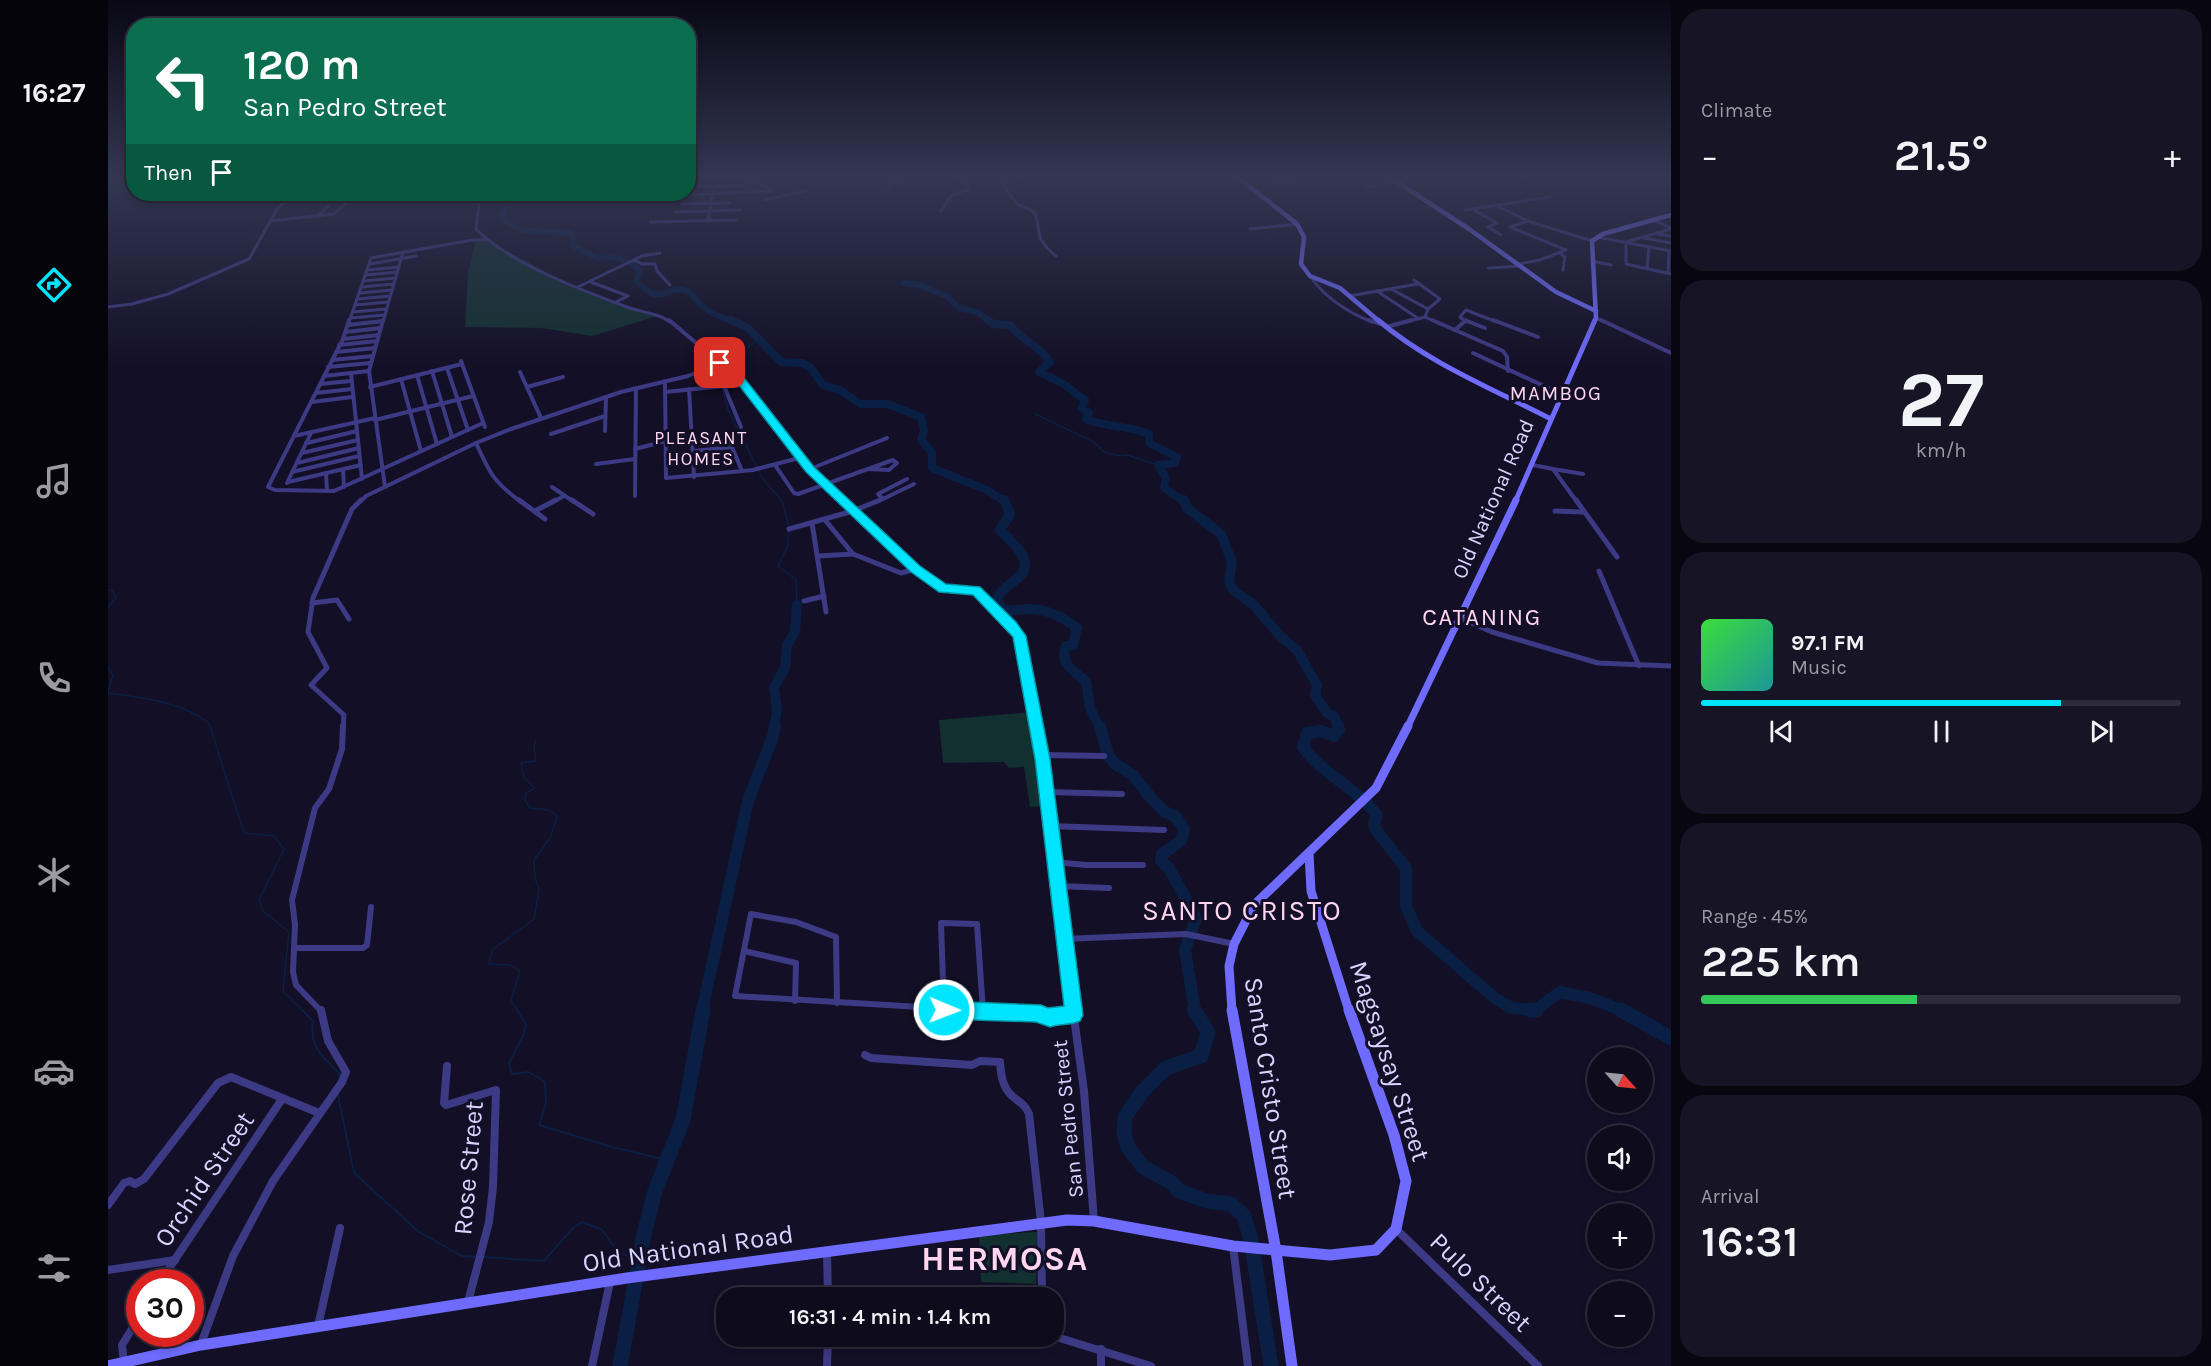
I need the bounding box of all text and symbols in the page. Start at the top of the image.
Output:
text: 120 m [243,40,360,90]
icon: left [144,42,222,120]
text: 16:27 [22,77,86,109]
text: San Pedro Street [243,91,447,123]
text: Climate [1701,99,1772,122]
text: 21.5° [1894,129,1988,181]
text: − [1701,137,1718,175]
text: + [2164,137,2181,175]
icon: arrive [205,156,238,189]
text: Then [144,160,193,186]
icon: directions [33,264,75,306]
pin [694,337,745,388]
icon: arrive [703,346,736,379]
text: 27 [1898,354,1984,446]
district label: MAMBOG [1510,382,1602,405]
street label: Old National Road [1447,416,1539,582]
district label: PLEASANT HOMES [654,427,748,470]
text: km/h [1916,439,1966,462]
icon: music [33,460,75,502]
district label: CATANING [1422,603,1542,631]
text: 97.1 FM [1791,630,1865,656]
text: Music [1791,656,1847,679]
icon: phone [33,657,75,699]
icon: previous [1765,715,1798,748]
icon: pause [1925,715,1958,748]
icon: next [2085,715,2118,748]
icon: climate [33,854,75,896]
district label: SANTO CRISTO [1142,894,1342,927]
text: Range · 45% [1701,905,1808,928]
text: 225 km [1701,935,1861,987]
street label: Magsaysay Street [1343,957,1437,1165]
street label: Santo Cristo Street [1238,975,1303,1201]
position arrow [912,978,976,1042]
street label: San Pedro Street [1048,1039,1088,1199]
north arrow [1587,1047,1653,1113]
map controls [1587,1047,1653,1347]
icon: car [33,1050,75,1092]
street label: Rose Street [447,1099,490,1236]
street label: Orchid Street [148,1106,261,1253]
button: sound [1587,1125,1653,1191]
text: Arrival [1701,1185,1760,1208]
button: + [1587,1203,1653,1269]
text: 16:31 [1701,1215,1799,1267]
street label: Old National Road [581,1218,796,1279]
street label: Pulo Street [1423,1226,1538,1339]
district label: HERMOSA [921,1240,1089,1278]
icon: filters [33,1247,75,1289]
speed limit sign: 30 [126,1269,204,1347]
button: − [1587,1281,1653,1347]
text: 16:31 · 4 min · 1.4 km [789,1304,991,1330]

